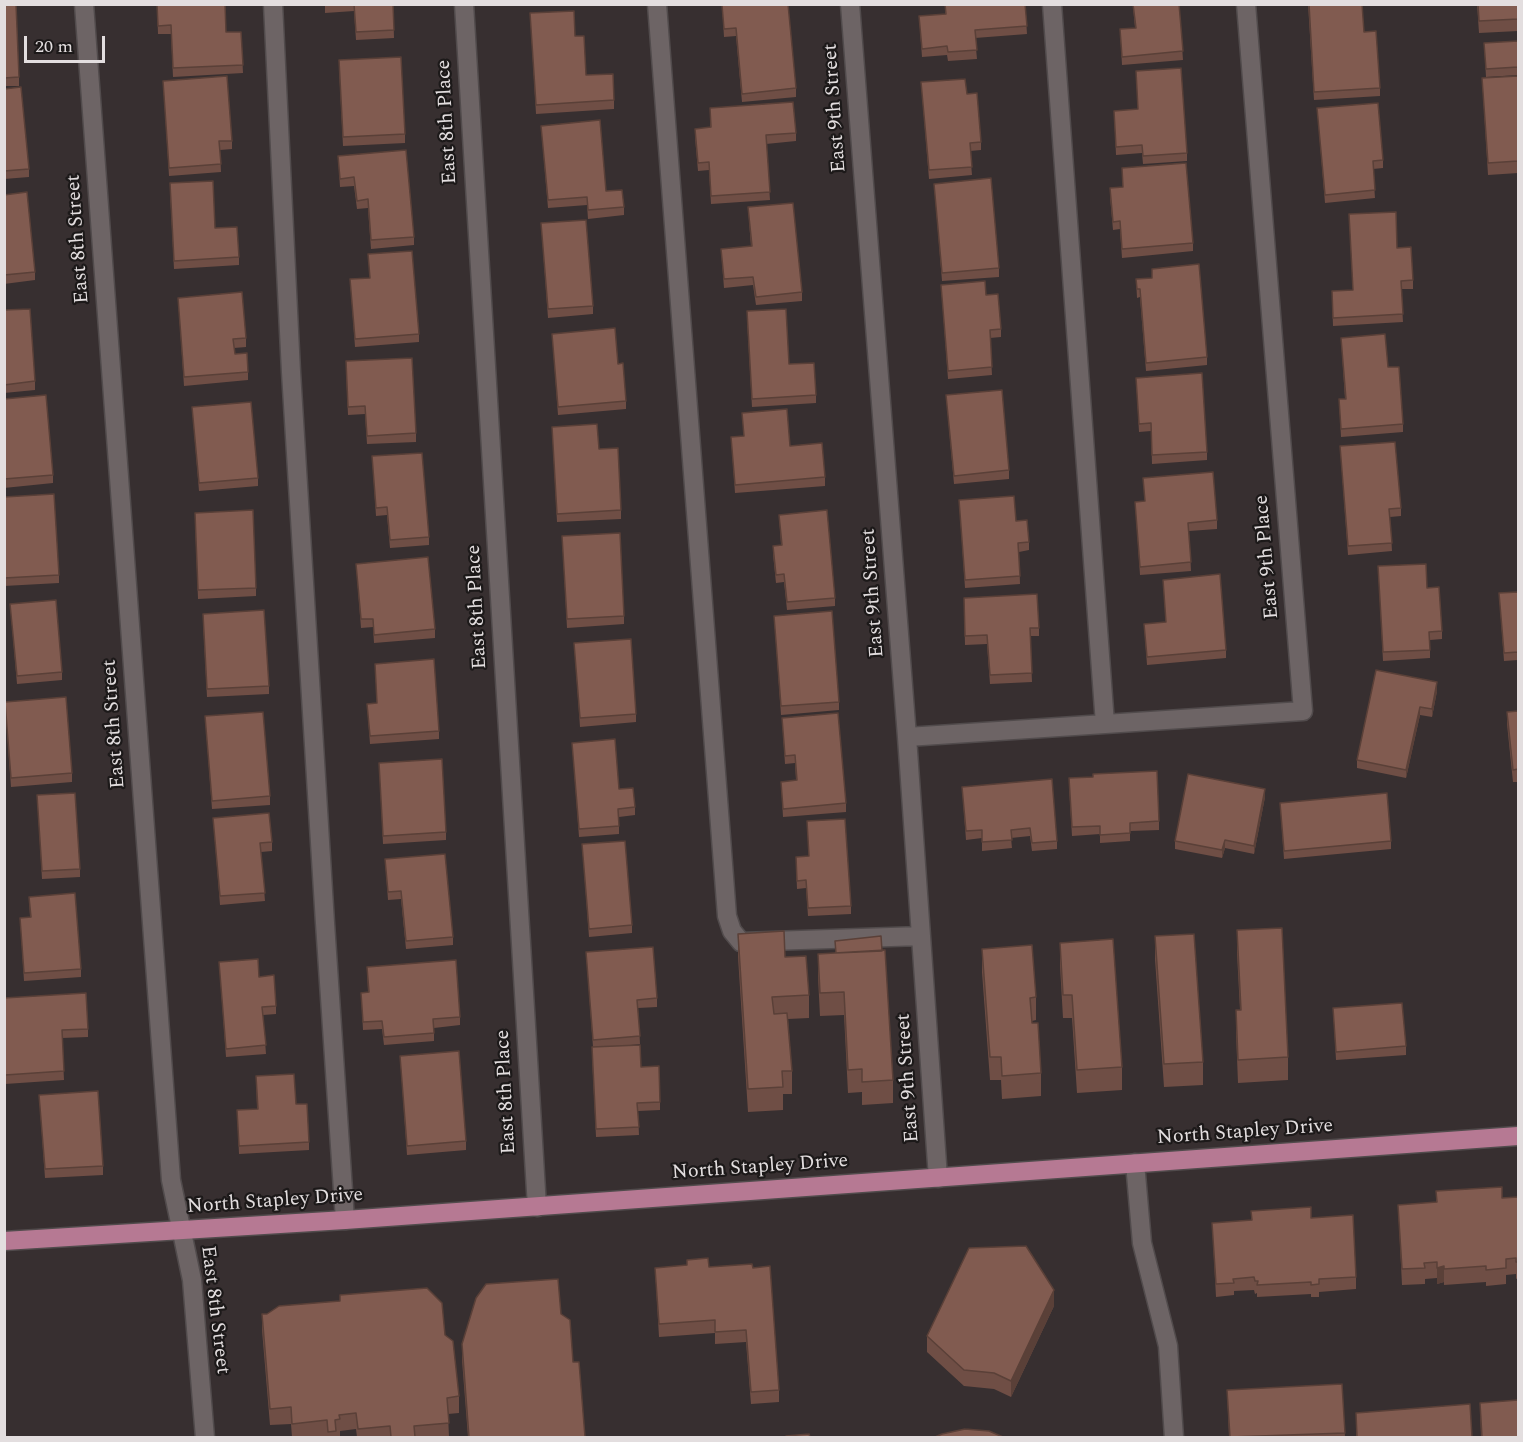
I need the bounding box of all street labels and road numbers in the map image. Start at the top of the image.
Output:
street label: East 9th Street [820,43,852,173]
street label: East 8th Place [433,59,463,185]
street label: East 8th Street [63,174,95,304]
street label: East 9th Place [1251,494,1285,620]
street label: East 9th Street [858,528,890,658]
street label: East 8th Place [463,544,493,670]
street label: East 8th Street [99,659,131,789]
street label: East 9th Street [893,1013,925,1143]
street label: East 8th Place [492,1029,522,1155]
street label: North Stapley Drive [1156,1115,1334,1151]
street label: North Stapley Drive [671,1150,849,1186]
street label: North Stapley Drive [186,1184,364,1220]
street label: East 8th Street [194,1244,234,1376]

